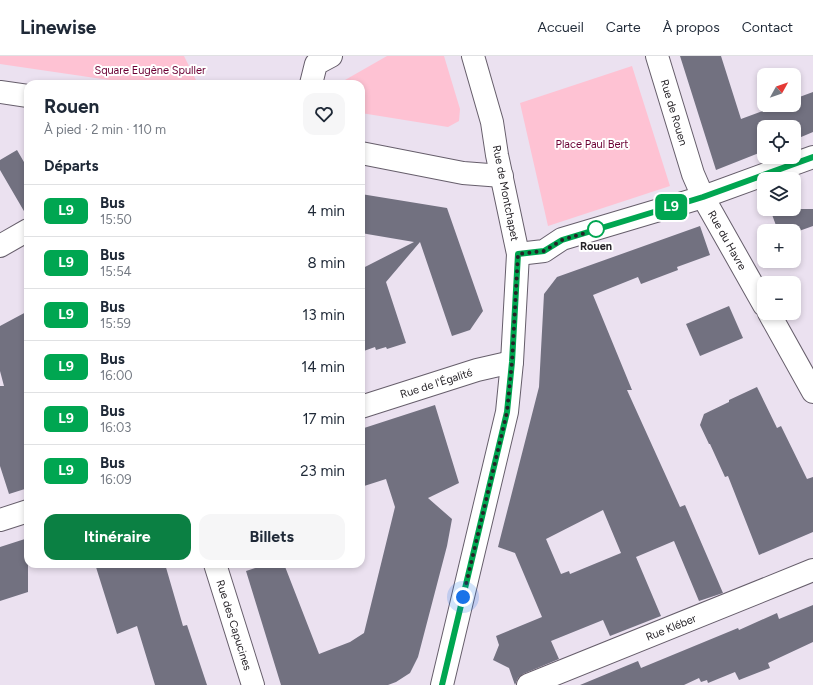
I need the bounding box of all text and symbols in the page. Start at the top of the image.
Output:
text: Linewise [20,16,96,39]
text: Accueil [538,19,584,36]
text: Carte [606,19,641,36]
text: À propos [663,19,720,36]
text: Contact [742,19,793,36]
park label: Square Eugène Spuller [94,64,206,77]
north arrow [757,68,801,112]
map controls [757,68,801,320]
street label: Rue de Rouen [658,78,690,147]
button: heart [303,93,345,135]
text: Rouen [44,95,99,118]
button: locate [757,120,801,164]
text: À pied · 2 min · 110 m [44,122,166,137]
park label: Place Paul Bert [556,138,628,151]
street label: Rue de Montchapet [490,144,521,242]
text: Départs [44,157,99,175]
button: layers [757,172,801,216]
text: Bus [100,194,125,212]
line badge: L9 [653,194,689,220]
text: L9 [663,198,679,215]
text: L9 [58,202,74,219]
text: 4 min [307,202,345,220]
street label: Rue du Havre [705,208,749,272]
text: 15:50 [100,212,132,227]
marker: Rouen [587,220,605,238]
button: + [757,224,801,268]
place label: Rouen [580,240,612,253]
text: Bus [100,246,125,264]
text: L9 [58,254,74,271]
text: 8 min [307,254,345,272]
text: 15:54 [100,264,132,279]
button: − [757,276,801,320]
text: Bus [100,298,125,316]
text: L9 [58,306,74,323]
text: 13 min [302,306,345,324]
text: 15:59 [100,316,131,331]
text: Bus [100,350,125,368]
text: L9 [58,358,74,375]
text: 14 min [301,358,345,376]
street label: Rue de l'Égalité [399,366,474,401]
text: 16:00 [100,368,133,383]
text: Bus [100,402,125,420]
text: L9 [58,410,74,427]
text: 17 min [302,410,345,428]
text: 16:03 [100,420,131,435]
text: Bus [100,454,125,472]
text: L9 [58,462,74,479]
text: 23 min [300,462,345,480]
text: 16:09 [100,472,132,487]
button: Itinéraire [44,514,191,560]
button: Billets [199,514,345,560]
street label: Rue des Capucines [213,578,254,672]
your location [453,587,473,607]
street label: Rue Kléber [644,612,698,644]

